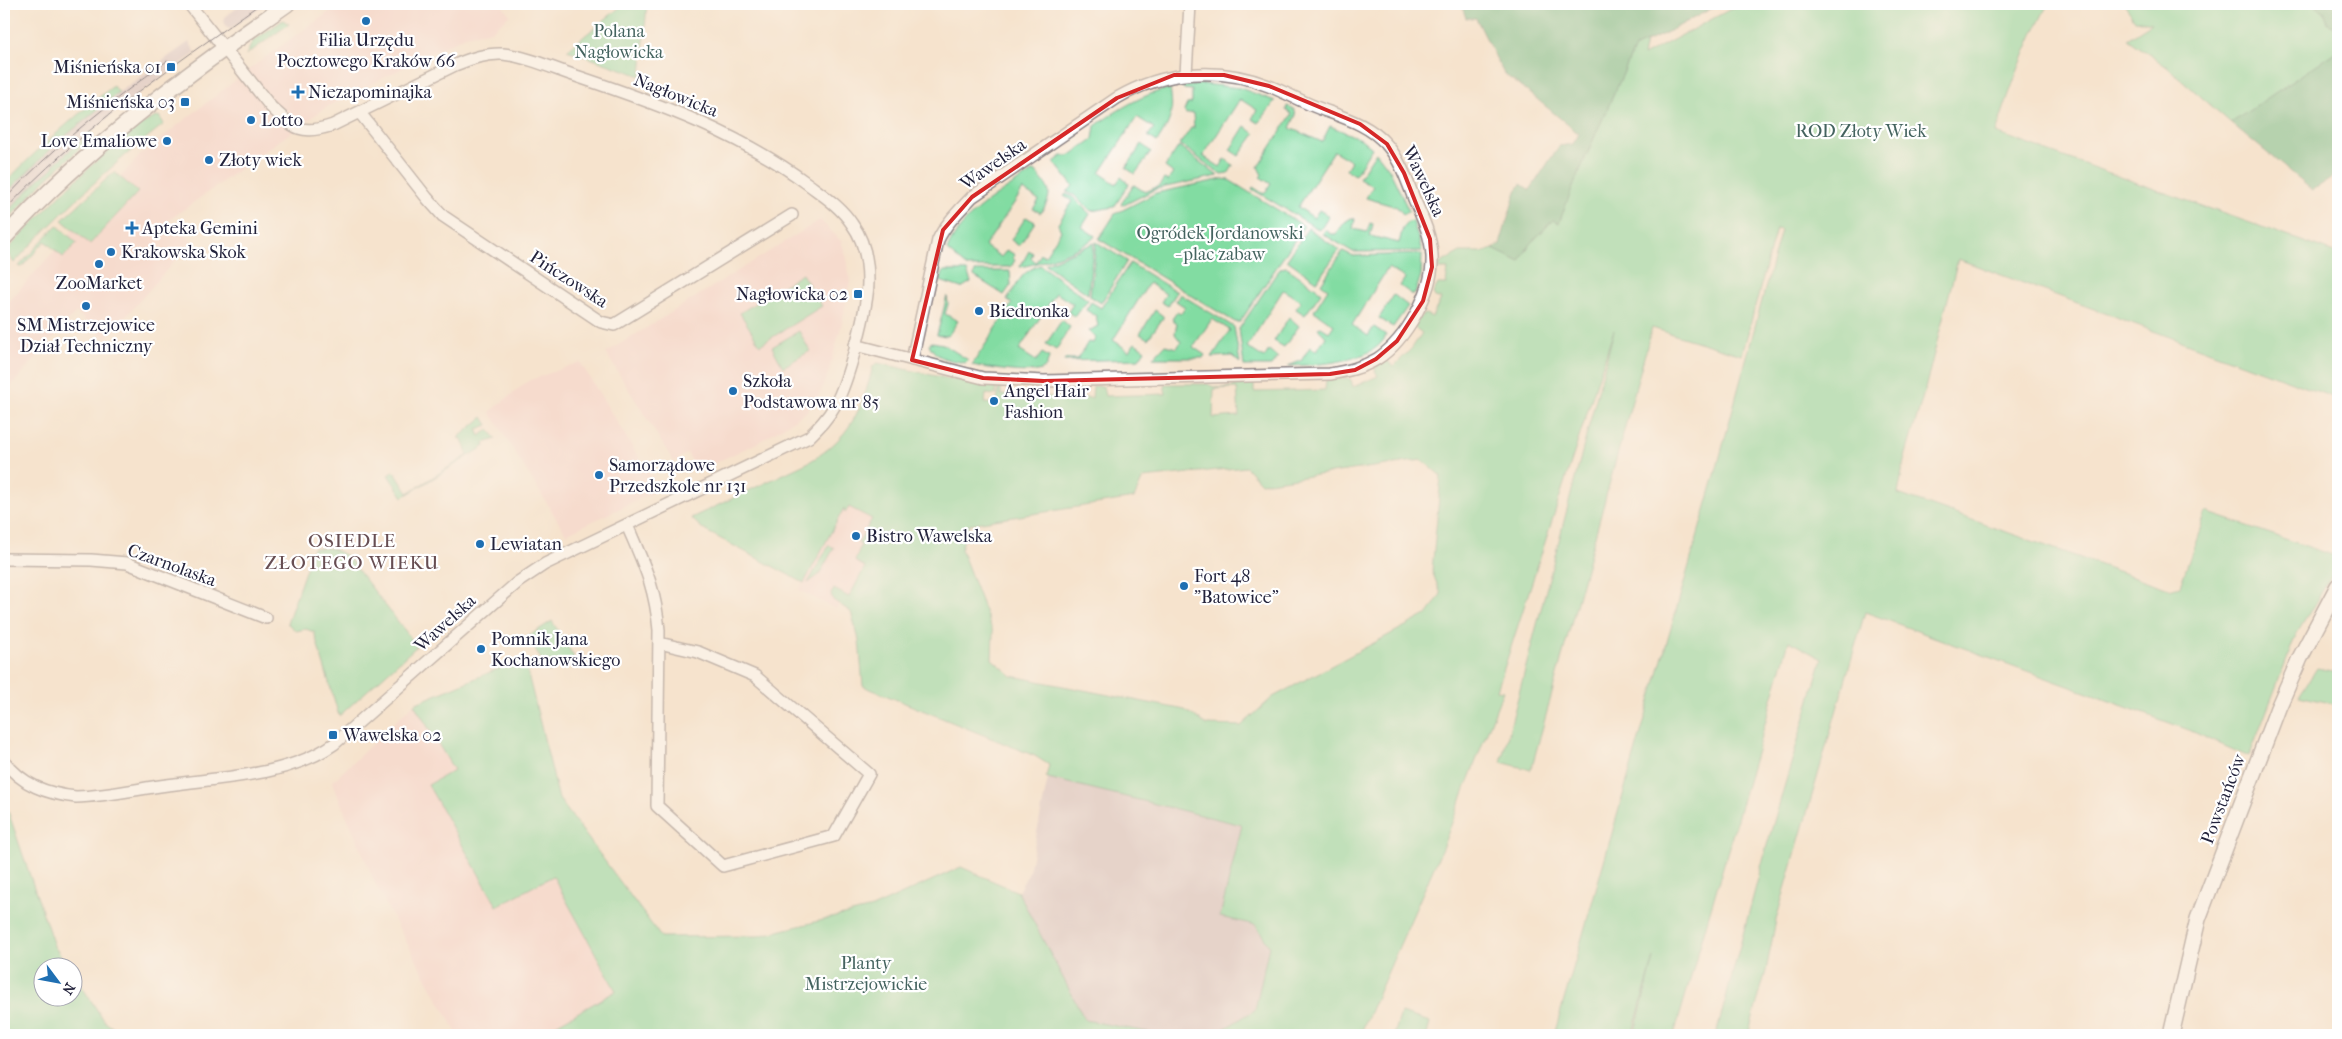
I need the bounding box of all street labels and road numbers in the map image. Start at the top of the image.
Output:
street label: Nagłowicka [631,69,722,122]
street label: Wawelska [956,134,1031,195]
street label: Wawelska [1398,142,1449,220]
street label: Pińczowska [526,246,612,313]
street label: Czarnolaska [125,540,220,591]
street label: Wawelska [410,590,481,657]
street label: Powstańców [2197,751,2250,847]

